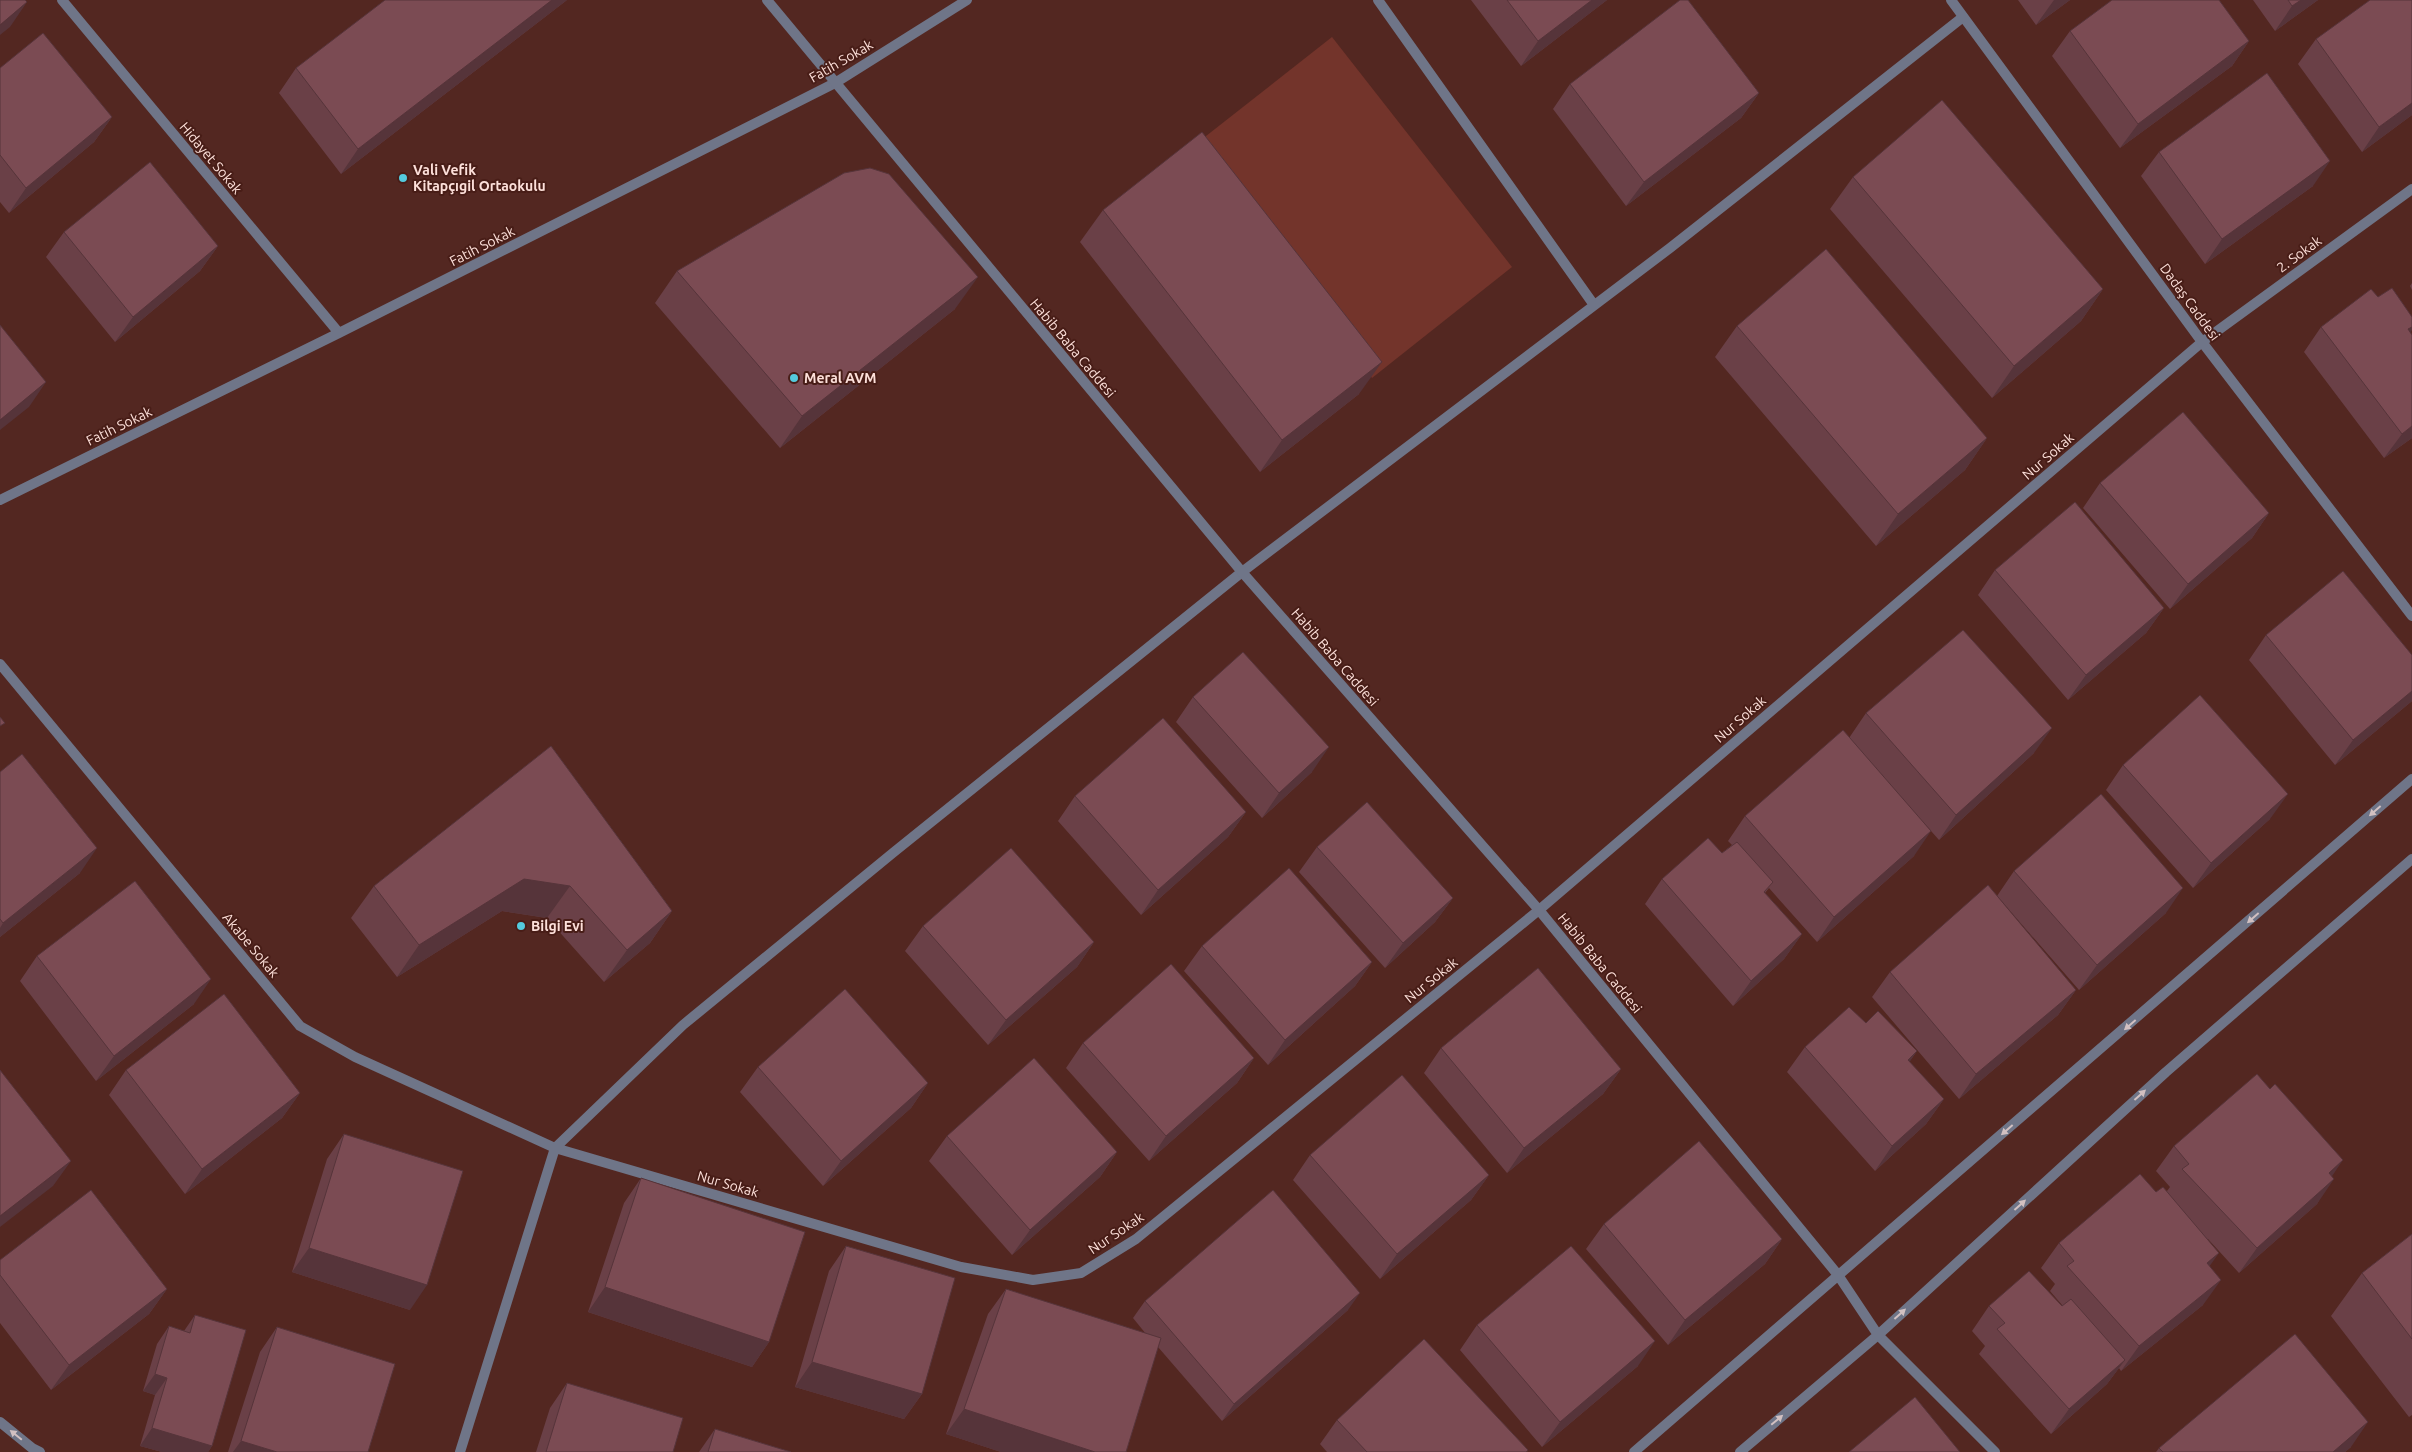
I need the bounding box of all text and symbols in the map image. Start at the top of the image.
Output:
street label: Fatih Sokak [806,36,876,86]
street label: Hidayet Sokak [176,119,246,197]
place label: Vali Vefik Kitapçıgil Ortaokulu [413,162,546,195]
marker: Vali Vefik Kitapçıgil Ortaokulu [397,172,409,184]
street label: Fatih Sokak [447,223,517,269]
street label: 2. Sokak [2274,232,2324,276]
street label: Dadaş Caddesi [2157,260,2223,344]
street label: Habib Baba Caddesi [1027,295,1119,401]
place label: Meral AVM [804,370,877,386]
marker: Meral AVM [788,372,800,384]
street label: Fatih Sokak [84,403,154,449]
street label: Nur Sokak [2019,429,2077,483]
street label: Habib Baba Caddesi [1288,605,1382,709]
street label: Nur Sokak [1711,692,1769,746]
one-way arrow [2370,805,2382,817]
street label: Akabe Sokak [219,909,283,981]
street label: Habib Baba Caddesi [1555,910,1645,1016]
one-way arrow [2247,912,2259,924]
place label: Bilgi Evi [531,918,584,934]
marker: Bilgi Evi [515,920,527,932]
street label: Nur Sokak [1401,954,1461,1006]
one-way arrow [2124,1019,2137,1030]
one-way arrow [2134,1089,2146,1101]
one-way arrow [2001,1125,2014,1136]
street label: Nur Sokak [695,1168,761,1200]
one-way arrow [2014,1199,2026,1211]
street label: Nur Sokak [1085,1209,1147,1257]
one-way arrow [1894,1308,1906,1320]
one-way arrow [1770,1415,1783,1426]
one-way arrow [9,1430,23,1440]

